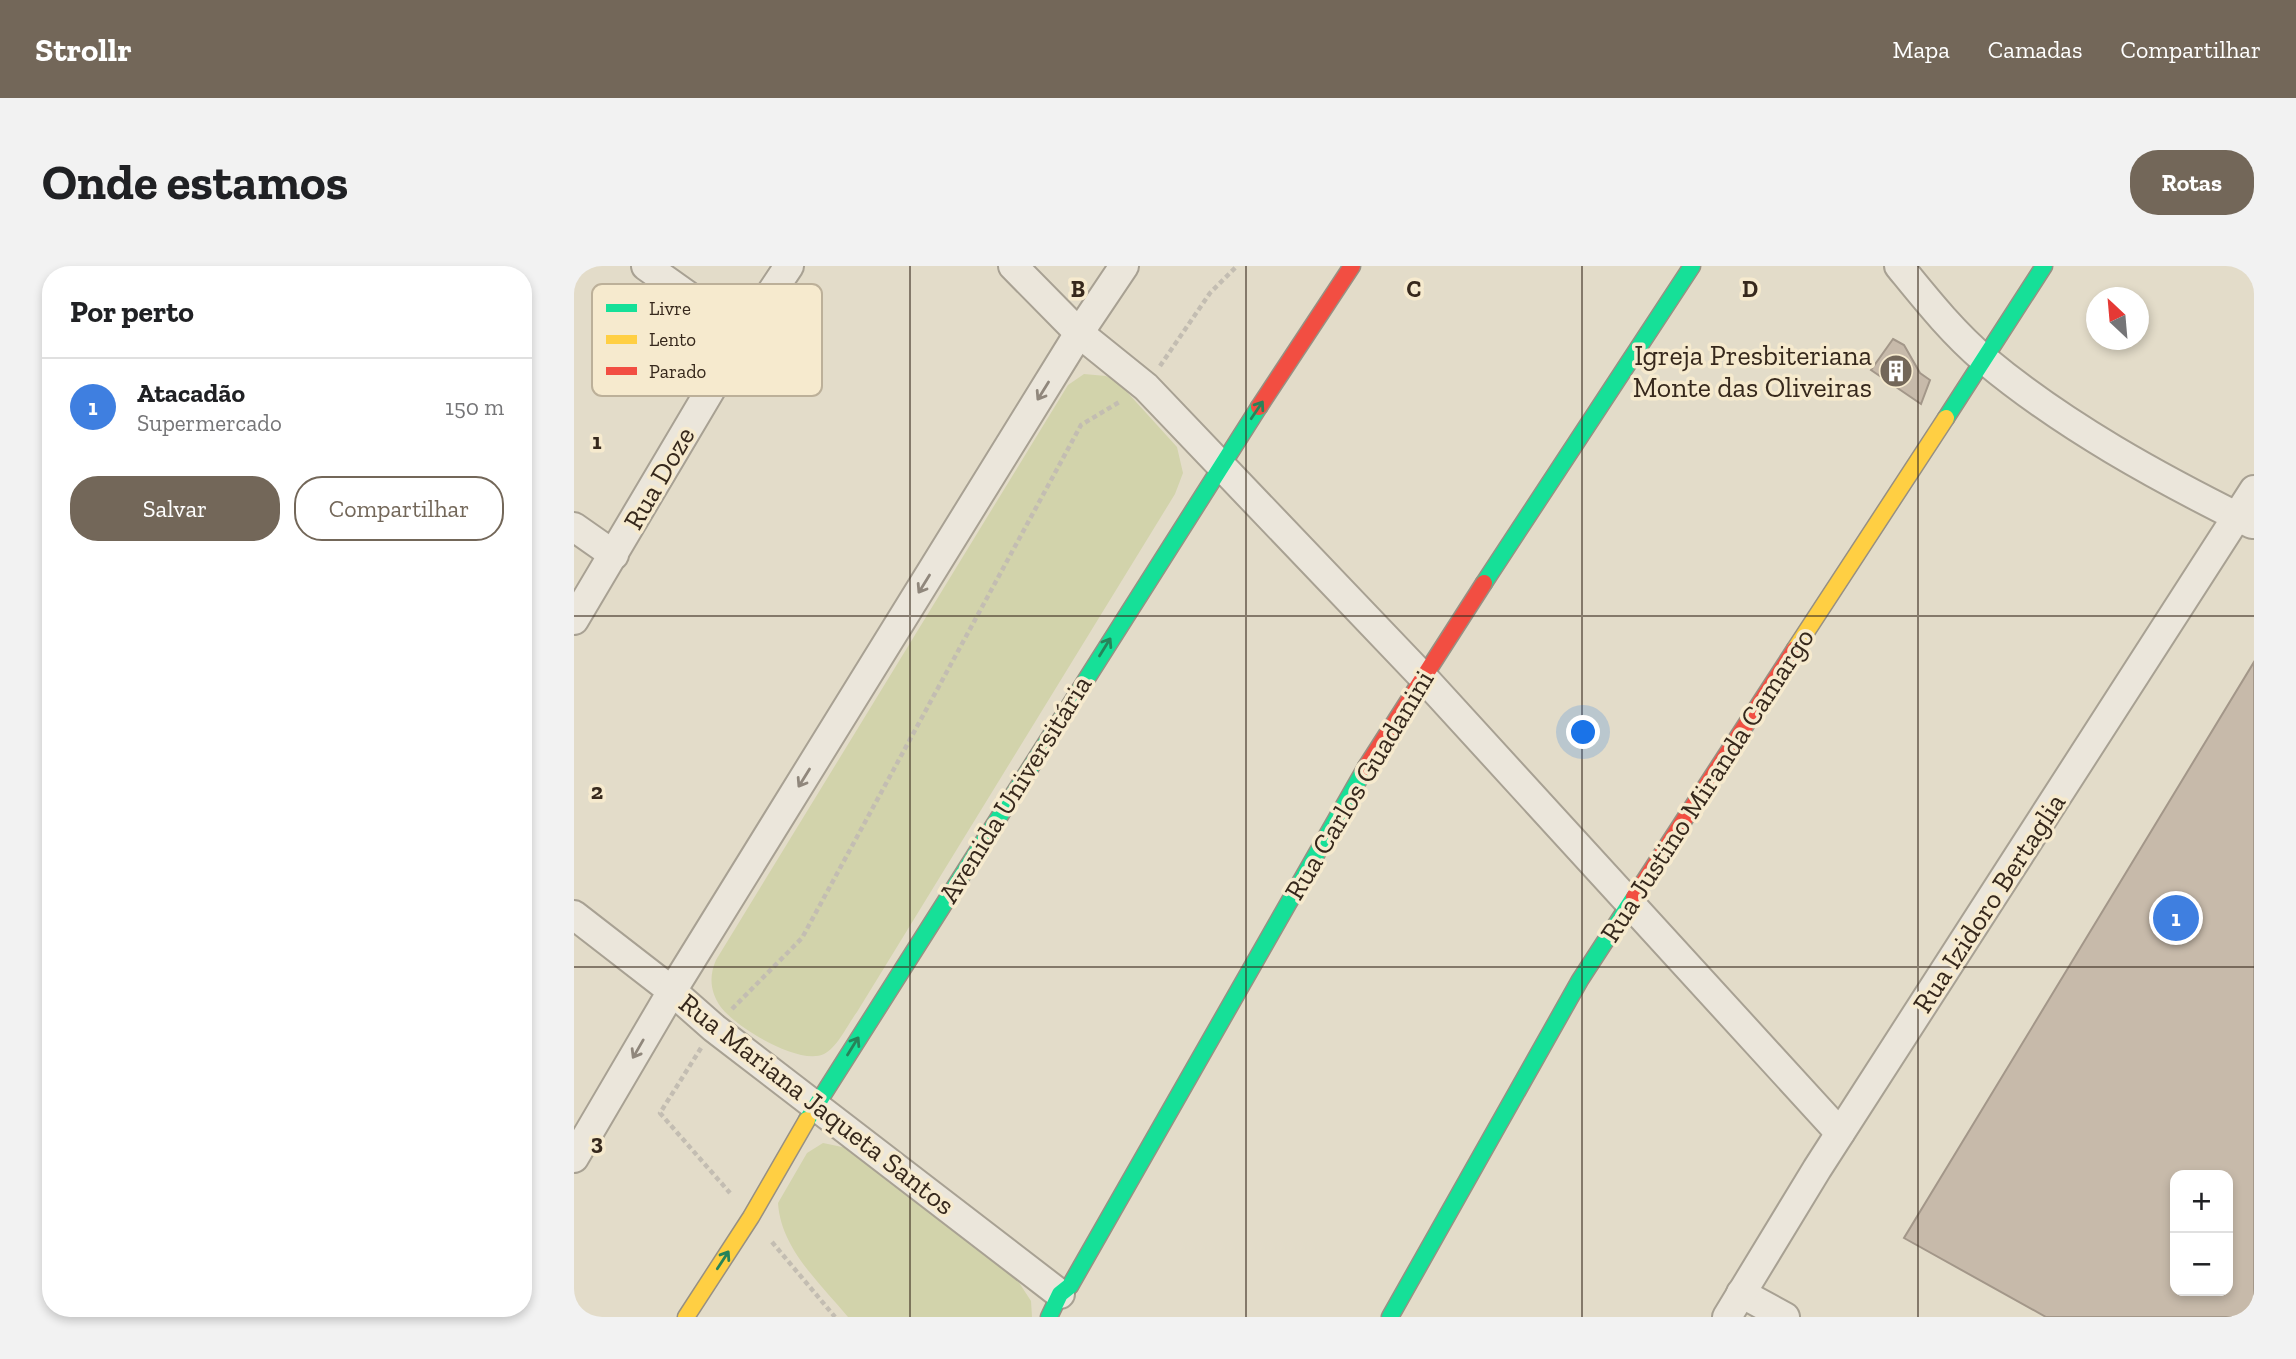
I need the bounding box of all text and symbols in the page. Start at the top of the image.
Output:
text: Strollr [35,30,132,69]
text: Mapa [1892,35,1950,64]
text: Camadas [1988,35,2082,64]
text: Compartilhar [2120,35,2261,64]
button: Rotas [2130,150,2254,215]
text: Onde estamos [42,153,348,212]
text: B [1071,275,1085,303]
text: C [1407,275,1421,303]
text: D [1742,275,1758,303]
legend [592,284,822,396]
north arrow [2086,287,2149,350]
text: Por perto [70,294,194,330]
text: Livre [649,297,691,320]
text: Lento [649,328,696,351]
place label: Igreja Presbiteriana Monte das Oliveiras [1633,339,1872,404]
building icon: Igreja Presbiteriana Monte das Oliveiras [1877,352,1915,390]
text: Parado [649,360,707,383]
text: Atacadão [137,377,245,409]
one-way arrow [1036,380,1050,400]
text: 1 [88,393,98,421]
text: 150 m [445,393,504,421]
one-way arrow [1250,401,1264,420]
text: Supermercado [137,409,282,437]
street label: Rua Doze [616,421,702,535]
text: 1 [592,427,602,455]
button: Salvar [70,476,280,541]
button: Compartilhar [294,476,504,541]
one-way arrow [916,574,930,594]
street label: Rua Justino Miranda Camargo [1593,622,1821,948]
one-way arrow [1098,638,1113,657]
street label: Rua Carlos Guadanini [1277,664,1441,906]
street label: Avenida Universitária [932,669,1099,909]
your location [1566,715,1600,749]
one-way arrow [796,767,810,787]
text: 2 [591,777,603,805]
street label: Rua Izidoro Bertaglia [1906,787,2072,1019]
pin: 1 [2153,892,2199,944]
street label: Rua Mariana Jaqueta Santos [673,986,961,1222]
one-way arrow [846,1037,860,1057]
one-way arrow [631,1039,645,1059]
text: 3 [591,1128,603,1156]
map controls [2170,1170,2233,1296]
button: + [2170,1170,2233,1233]
button: − [2170,1233,2233,1296]
one-way arrow [716,1251,730,1270]

